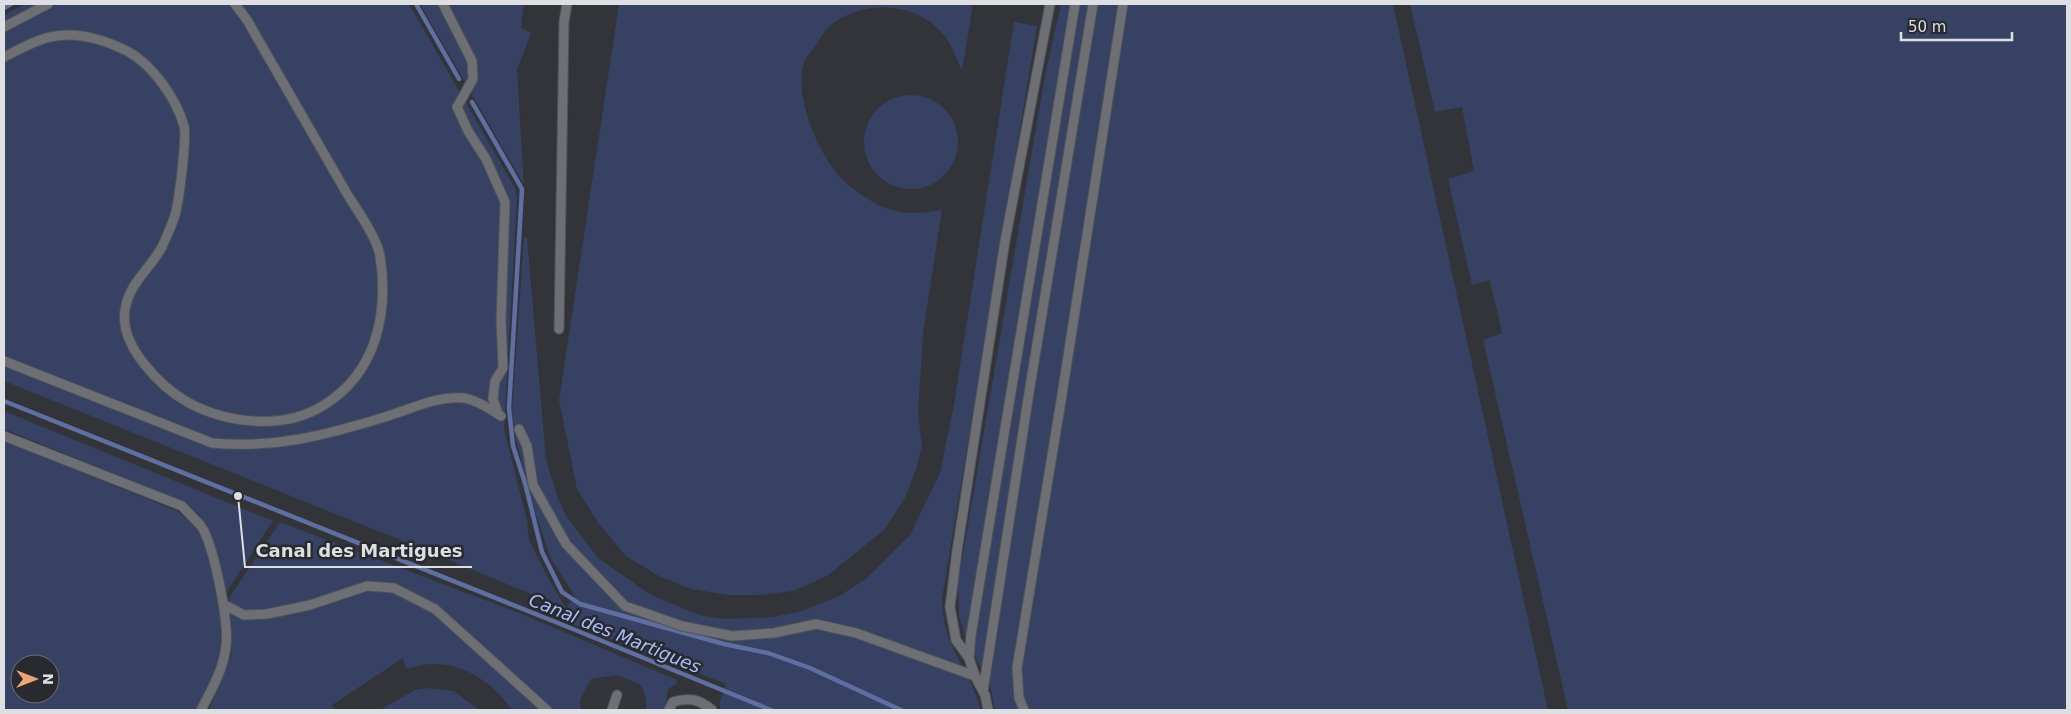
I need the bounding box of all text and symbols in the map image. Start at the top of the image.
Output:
scale bar [1901,10,2012,42]
text: 50 m [1908,18,1946,36]
callout: Canal des Martigues [245,534,472,567]
text: Canal des Martigues [255,540,463,561]
water label: Canal des Martigues [526,589,704,677]
north arrow [10,654,60,704]
text: N [40,673,56,685]

